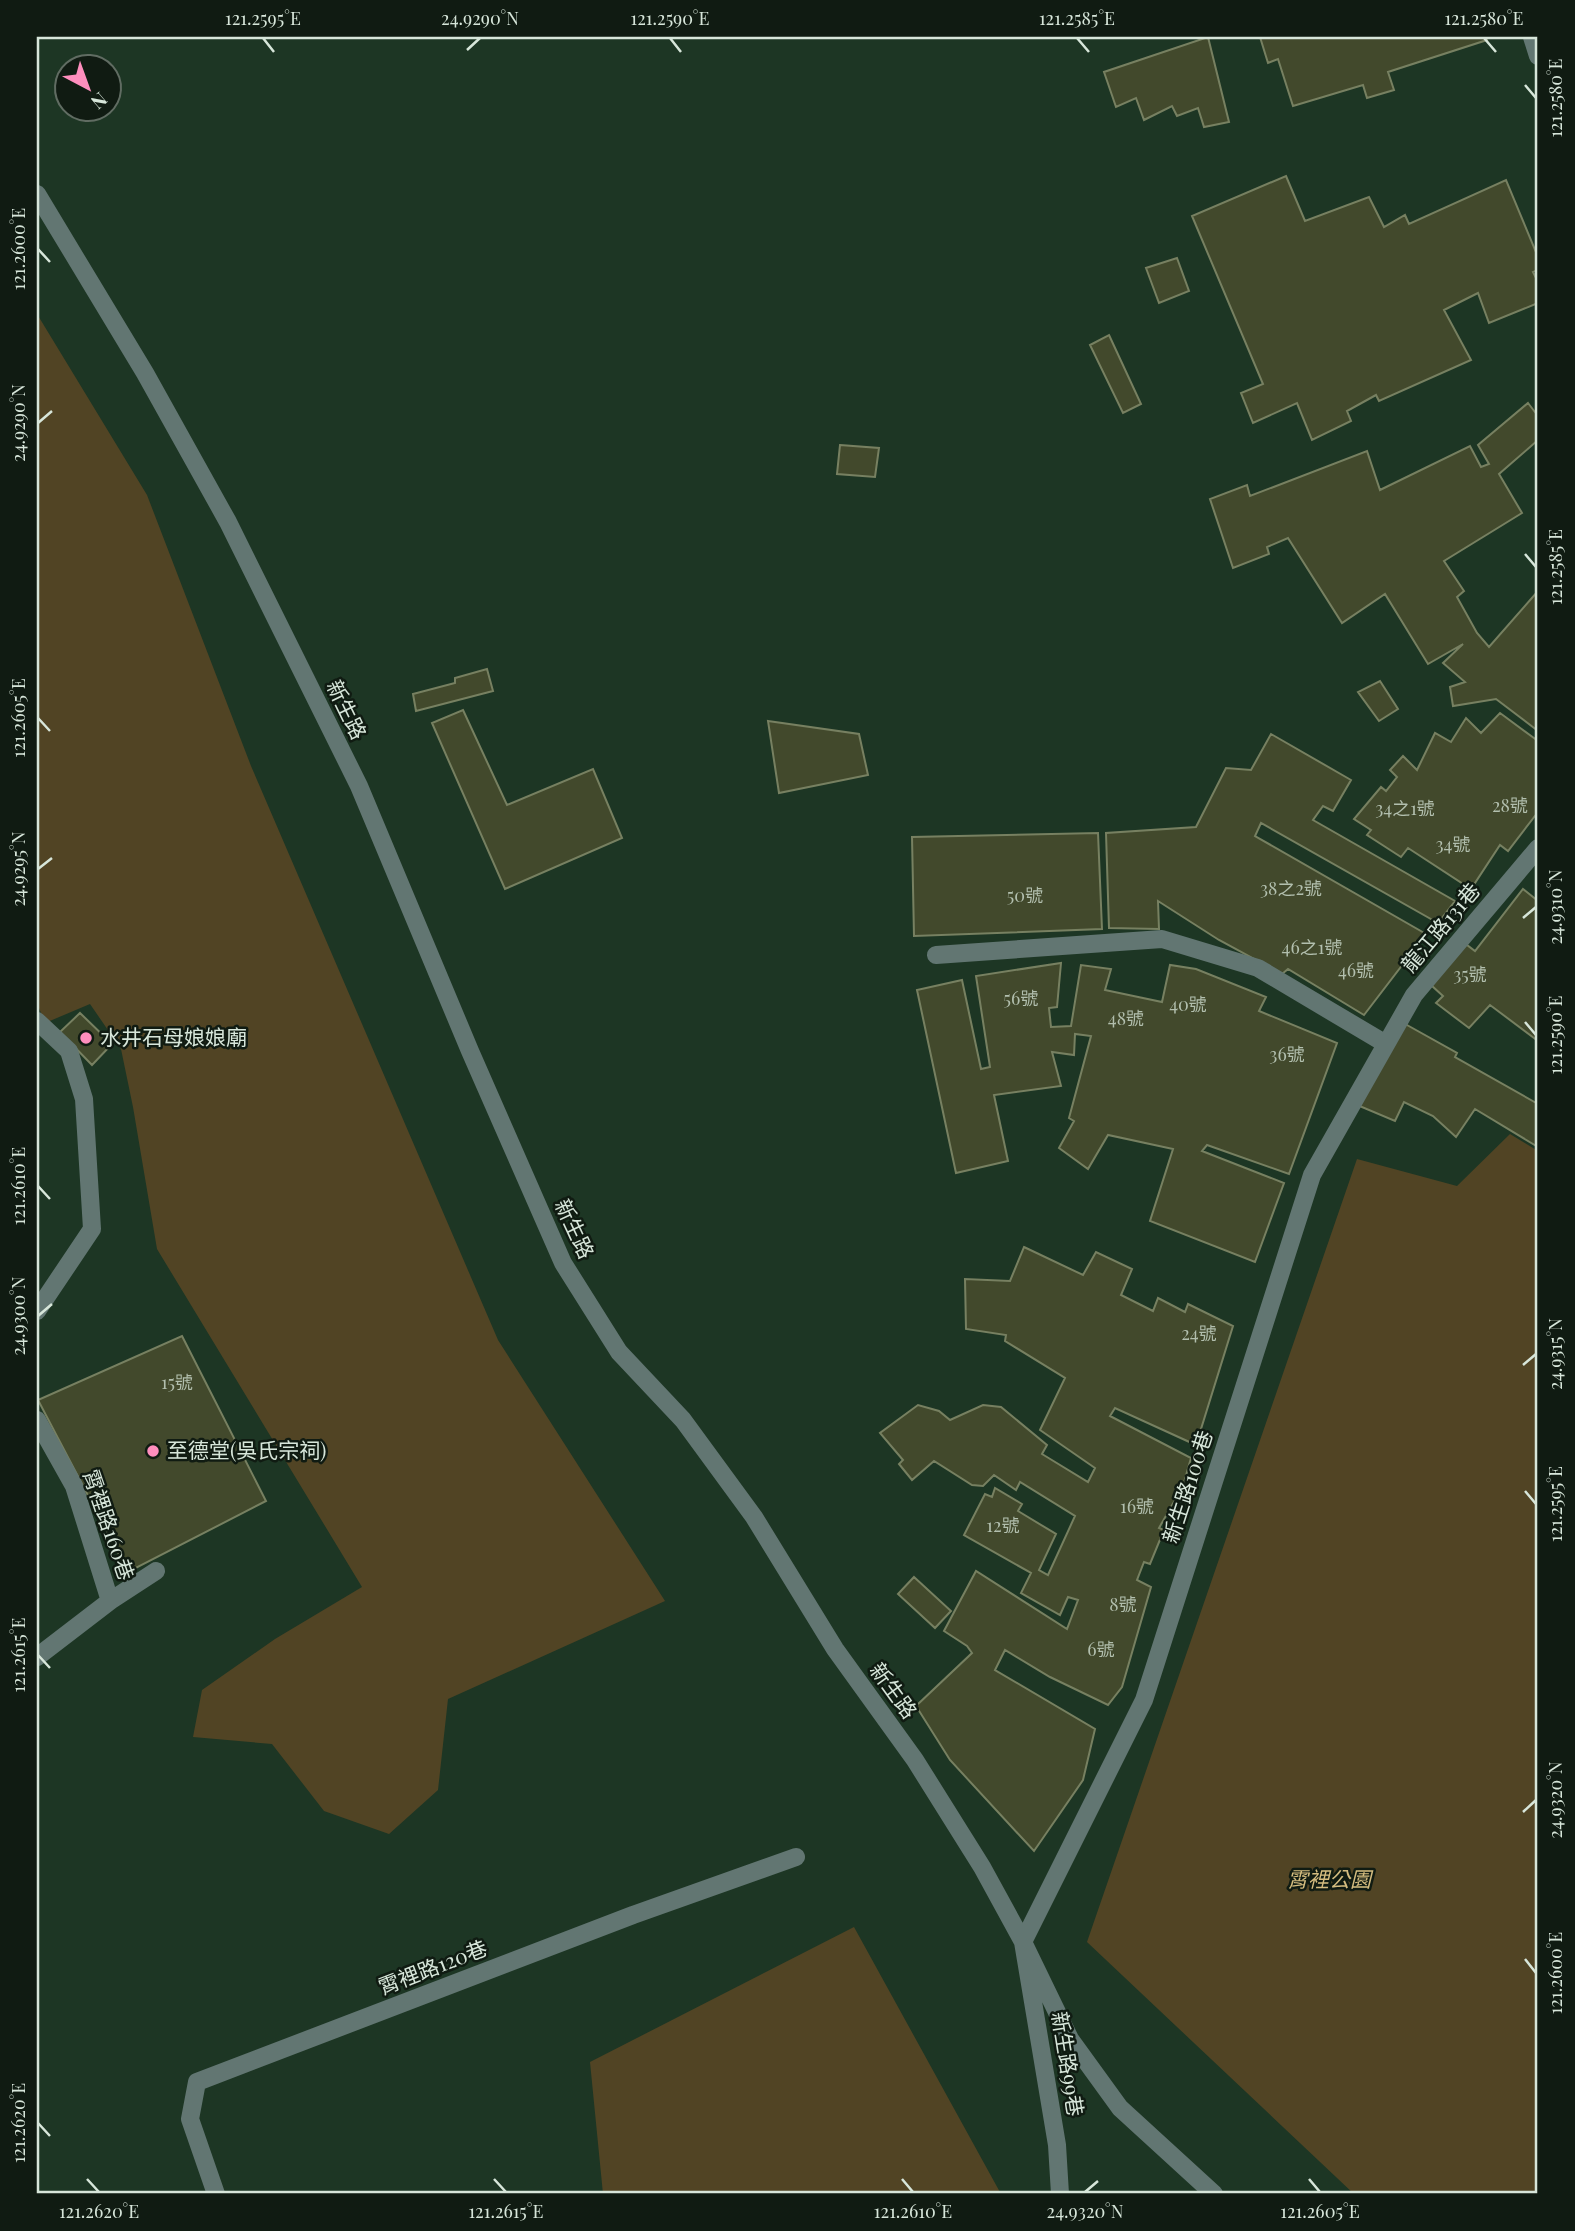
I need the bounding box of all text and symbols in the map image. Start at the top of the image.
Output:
text: 121.2595°E [225,6,301,30]
text: 24.9290°N [441,6,519,30]
text: 121.2590°E [631,6,709,30]
text: 121.2585°E [1039,6,1115,30]
text: 121.2580°E [1444,6,1524,30]
north arrow [52,52,122,122]
text: 121.2580°E [1543,58,1567,138]
text: N [86,87,114,116]
text: 121.2600°E [6,208,30,290]
text: 24.9290°N [6,384,30,462]
text: 121.2585°E [1543,529,1567,605]
street label: 新生路 [321,675,374,744]
text: 121.2605°E [6,678,30,758]
house number: 28號 [1492,793,1528,817]
house number: 34之1號 [1375,796,1435,820]
text: 24.9295°N [6,831,30,907]
house number: 34號 [1435,832,1471,856]
text: 24.9310°N [1543,869,1567,944]
house number: 38之2號 [1260,876,1322,900]
street label: 龍江路131巷 [1394,876,1485,977]
house number: 50號 [1007,883,1043,907]
house number: 46之1號 [1282,935,1342,959]
house number: 46號 [1338,958,1374,982]
house number: 35號 [1453,962,1487,986]
house number: 56號 [1004,986,1038,1010]
house number: 40號 [1169,992,1207,1016]
text: 121.2590°E [1543,996,1567,1074]
house number: 48號 [1108,1006,1144,1030]
place label: 水井石母娘娘廟 [100,1022,247,1050]
marker: 水井石母娘娘廟 [78,1030,94,1046]
house number: 36號 [1269,1042,1305,1066]
text: 121.2610°E [6,1147,30,1225]
street label: 新生路 [550,1194,602,1263]
text: 24.9300°N [6,1276,30,1356]
text: 24.9315°N [1543,1318,1567,1390]
house number: 24號 [1181,1321,1217,1345]
house number: 15號 [161,1370,193,1394]
street label: 新生路100巷 [1155,1426,1217,1546]
place label: 至德堂(吳氏宗祠) [167,1435,326,1463]
marker: 至德堂(吳氏宗祠) [145,1443,161,1459]
street label: 霄裡路160巷 [78,1465,142,1583]
text: 121.2595°E [1543,1466,1567,1542]
house number: 16號 [1120,1494,1154,1518]
house number: 12號 [986,1513,1020,1537]
house number: 8號 [1109,1592,1137,1616]
text: 121.2615°E [6,1617,30,1693]
house number: 6號 [1087,1637,1115,1661]
street label: 新生路 [865,1656,924,1724]
text: 24.9320°N [1543,1761,1567,1838]
park label: 霄裡公園 [1287,1864,1374,1892]
text: 121.2600°E [1543,1932,1567,2014]
street label: 霄裡路120巷 [374,1933,491,2000]
street label: 新生路99巷 [1047,2009,1091,2118]
text: 121.2620°E [6,2083,30,2163]
text: 121.2620°E [59,2199,139,2223]
text: 121.2615°E [468,2199,544,2223]
text: 121.2610°E [874,2199,952,2223]
text: 24.9320°N [1047,2199,1124,2223]
text: 121.2605°E [1280,2199,1360,2223]

